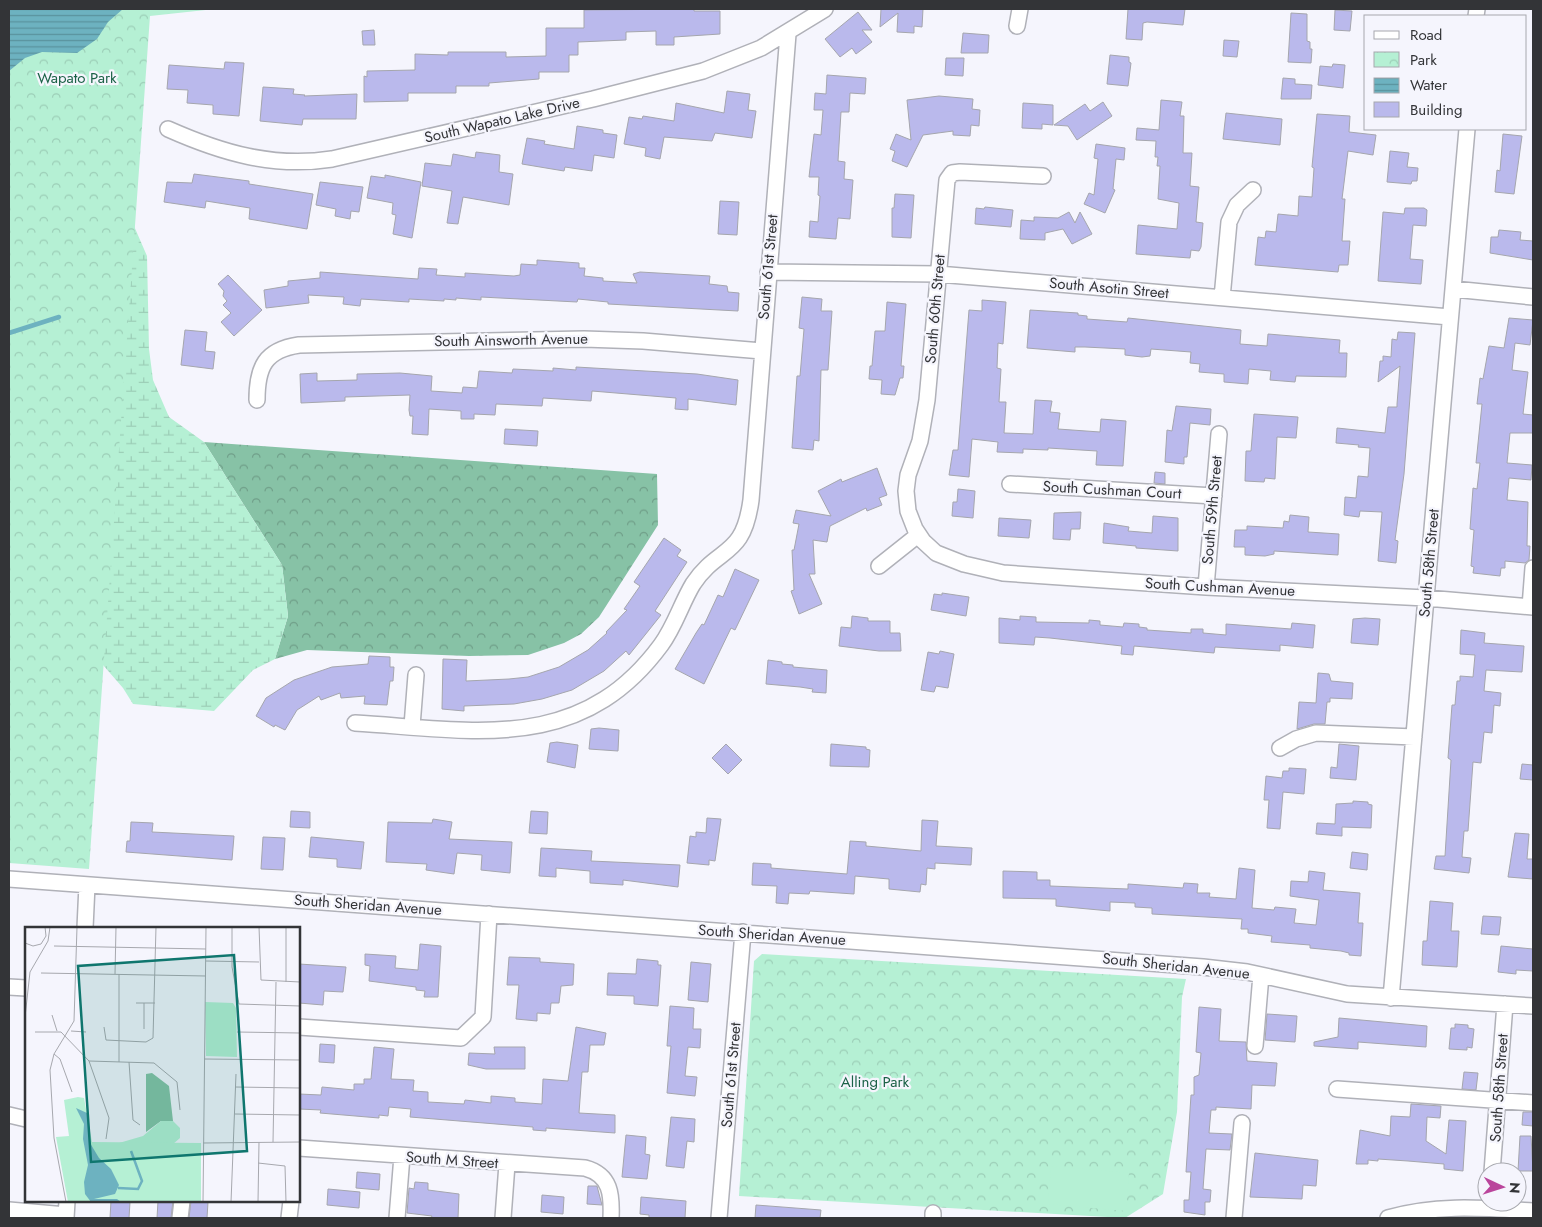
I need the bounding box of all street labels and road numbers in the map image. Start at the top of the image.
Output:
street label: South Wapato Lake Drive [422,91,582,149]
street label: South 61st Street [752,213,784,321]
street label: South 60th Street [919,253,951,365]
street label: South Asotin Street [1048,272,1170,304]
street label: South Ainsworth Avenue [434,328,588,352]
street label: South 59th Street [1196,454,1228,565]
street label: South Cushman Court [1042,475,1182,505]
street label: South 58th Street [1413,508,1445,618]
street label: South Cushman Avenue [1144,572,1296,602]
street label: South Sheridan Avenue [293,889,443,921]
street label: South Sheridan Avenue [697,919,847,951]
street label: South Sheridan Avenue [1101,947,1251,985]
street label: South 61st Street [715,1021,747,1129]
street label: South 58th Street [1484,1033,1514,1143]
street label: South M Street [405,1146,499,1174]

